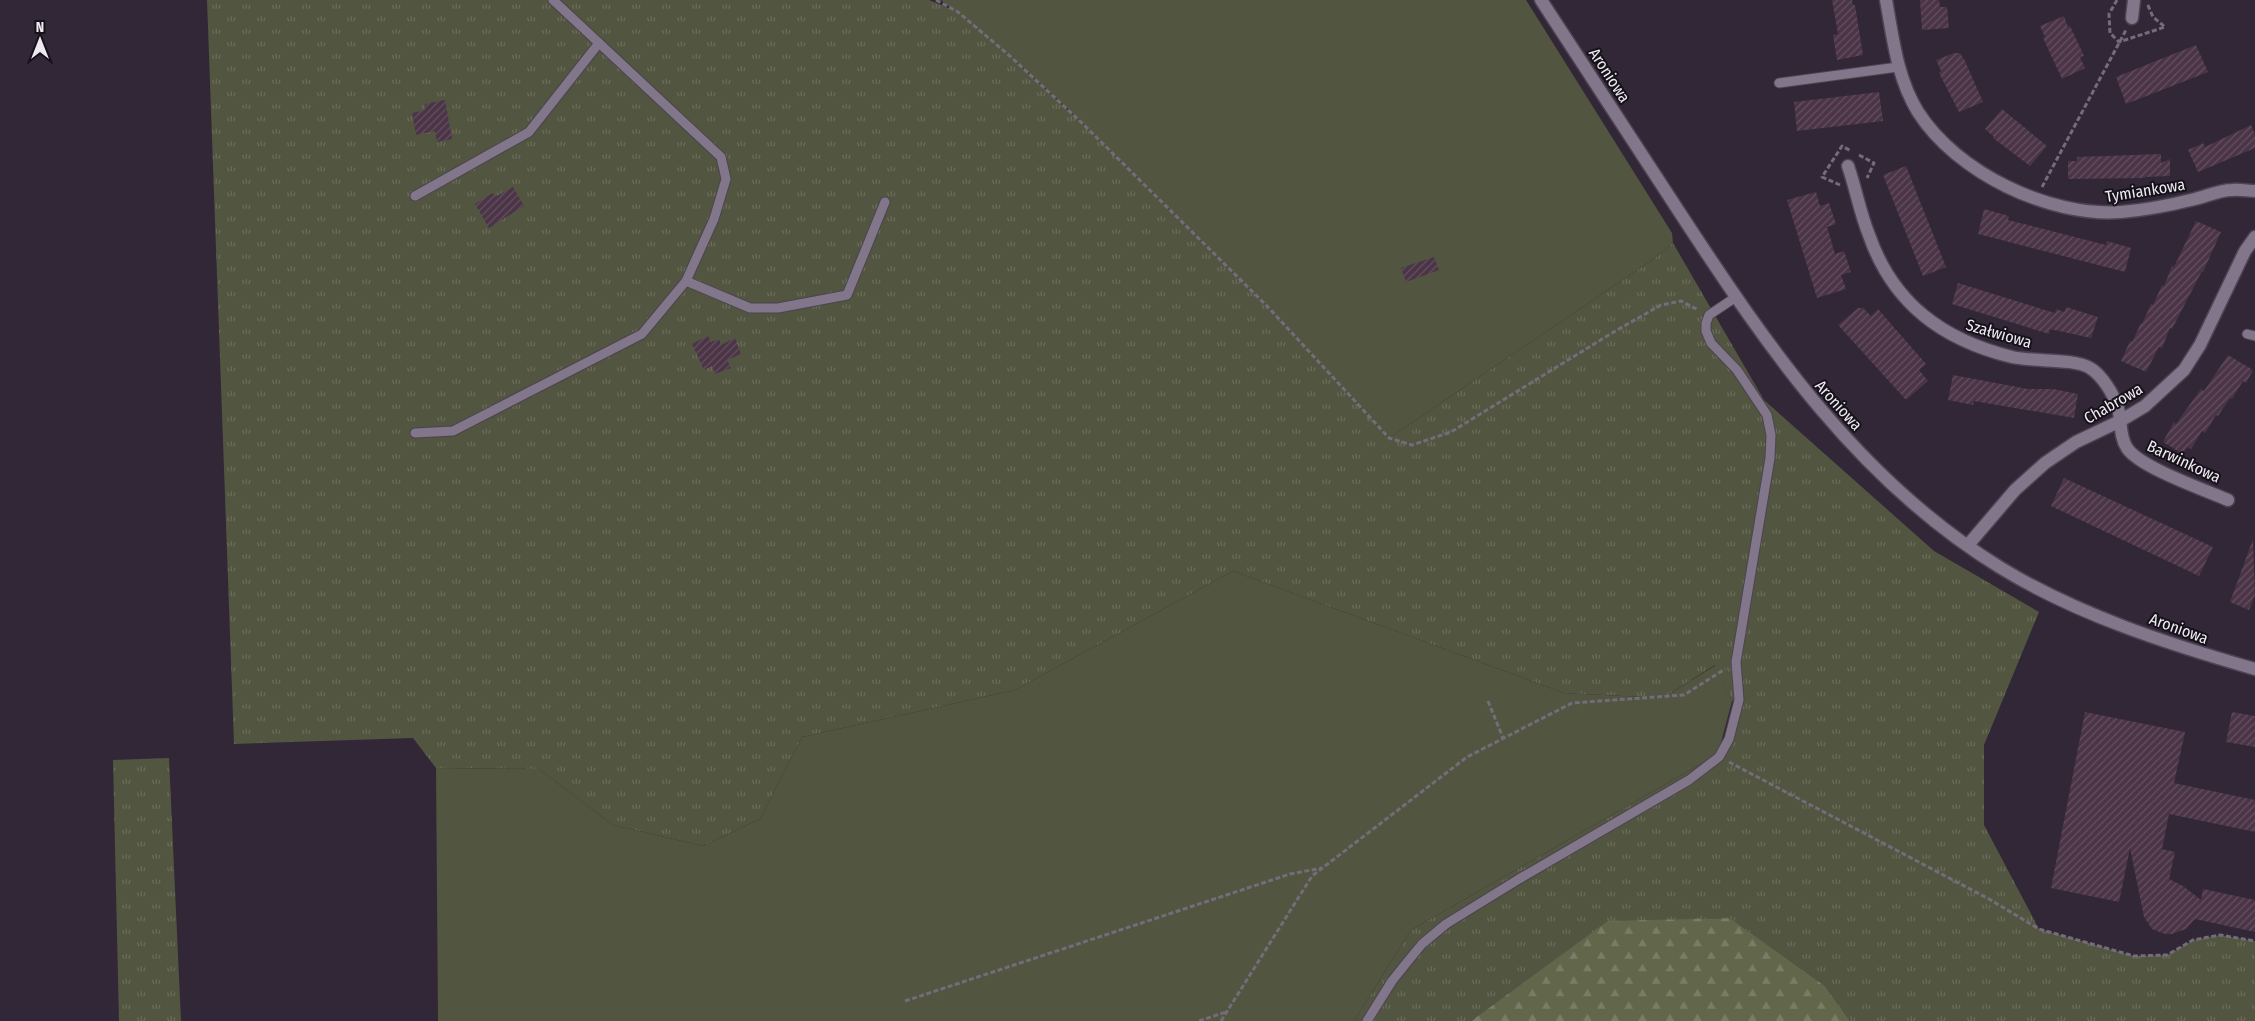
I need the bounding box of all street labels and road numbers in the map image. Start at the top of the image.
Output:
street label: Aroniowa [1585,45,1634,106]
street label: Tymiankowa [2104,175,2186,206]
street label: Szałwiowa [1964,315,2034,352]
street label: Aroniowa [1811,376,1866,434]
street label: Chabrowa [2081,379,2146,428]
street label: Barwinkowa [2144,436,2224,487]
street label: Aroniowa [2147,609,2211,648]

